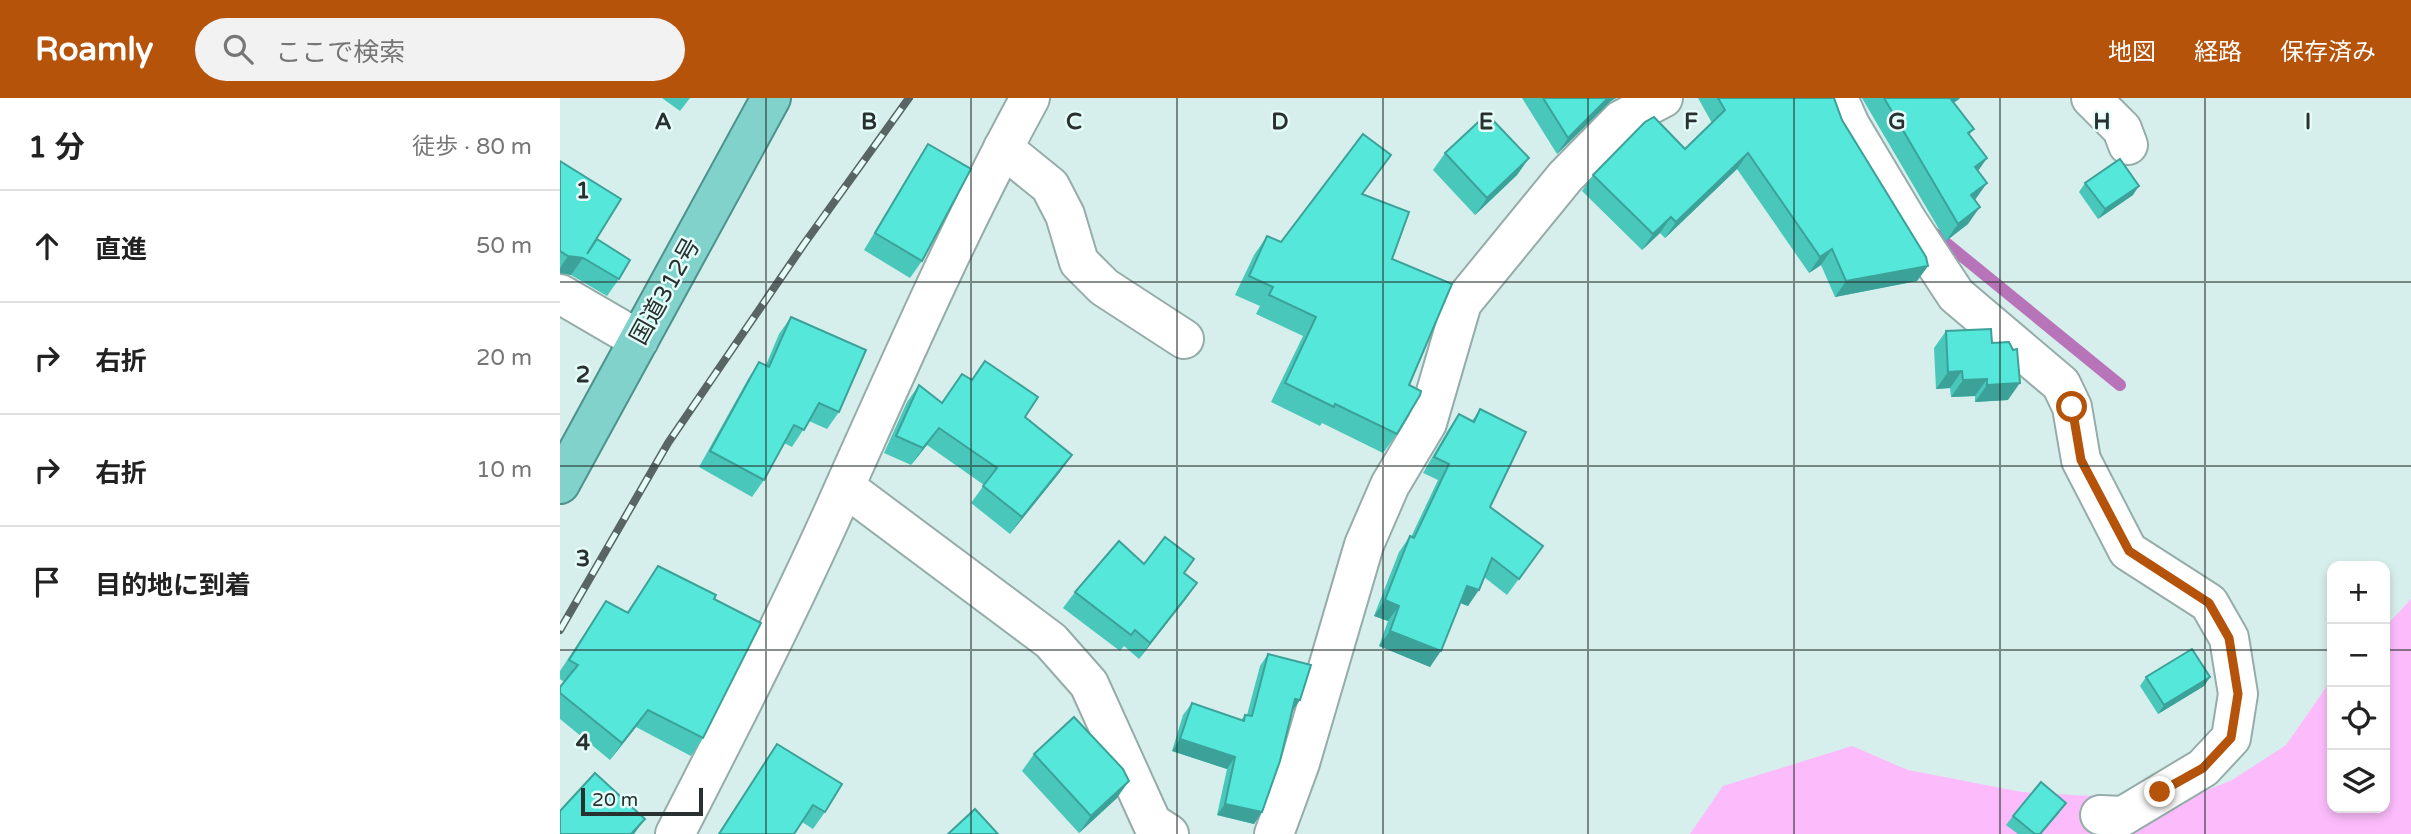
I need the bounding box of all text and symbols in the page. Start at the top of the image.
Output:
search box [195,18,685,81]
text: Roamly [35,30,153,69]
icon: search [219,30,257,68]
text: ここで検索 [275,37,405,68]
text: 地図 [2108,38,2156,67]
text: 経路 [2194,38,2242,67]
text: 保存済み [2280,38,2376,67]
text: A [654,108,672,136]
text: B [861,108,877,136]
text: C [1066,108,1082,136]
text: D [1271,108,1289,136]
text: E [1479,108,1493,136]
text: F [1684,108,1698,136]
text: G [1888,108,1906,136]
text: H [2093,108,2111,136]
text: I [2305,108,2311,136]
text: 1 分 [28,129,85,166]
text: 徒歩 · 80 m [412,133,532,161]
text: 1 [576,177,590,205]
icon: ahead [28,227,66,265]
text: 50 m [476,232,532,260]
street label: 国道312号 [624,233,707,350]
text: 直進 [95,234,147,265]
icon: right [28,339,66,377]
text: 20 m [476,344,532,372]
text: 右折 [95,346,147,377]
text: 2 [576,361,590,389]
route start [2056,391,2087,422]
icon: right [28,451,66,489]
text: 10 m [476,456,532,484]
text: 右折 [95,458,147,489]
text: 3 [576,545,590,573]
map controls [2327,561,2390,813]
button: + [2327,561,2390,624]
icon: arrive [28,563,66,601]
text: 目的地に到着 [95,570,251,601]
button: − [2327,624,2390,687]
button: locate [2327,687,2390,750]
text: 4 [576,729,591,757]
button: layers [2327,750,2390,813]
route end [2144,776,2175,807]
scale bar [581,785,704,817]
text: 20 m [592,789,638,811]

